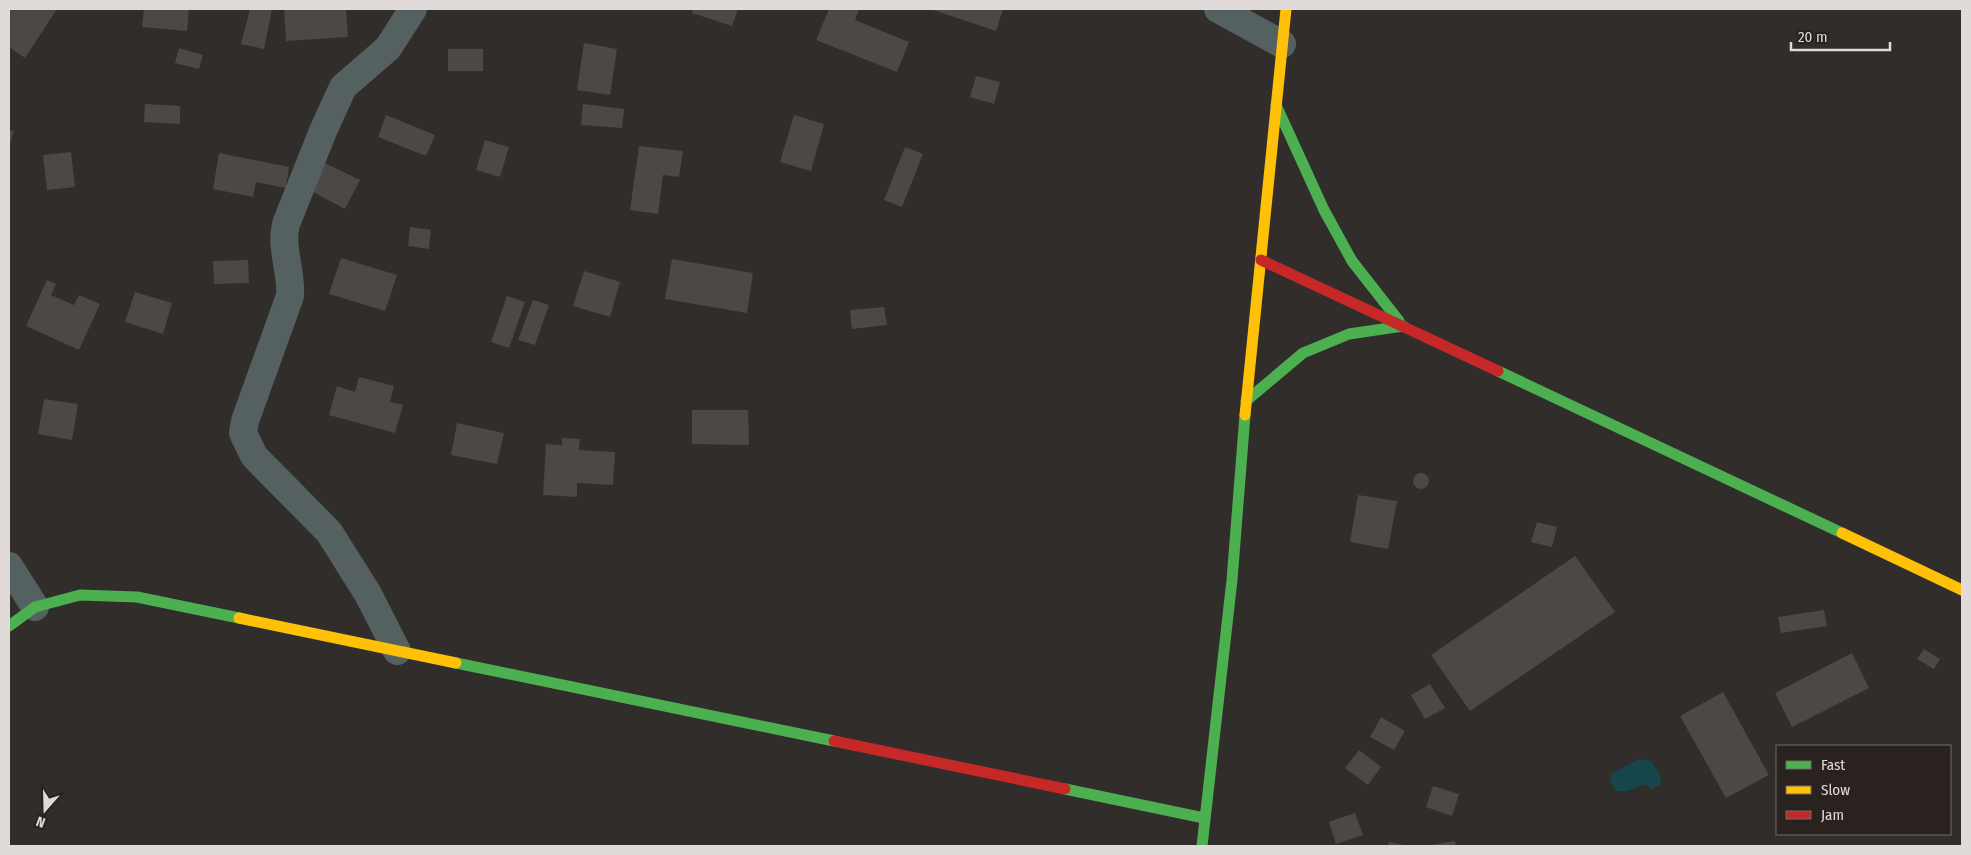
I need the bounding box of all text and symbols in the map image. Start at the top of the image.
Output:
scale bar [1791,20,1890,52]
text: 20 m [1798,28,1828,46]
legend [1776,745,1951,835]
text: Fast [1821,756,1845,774]
text: Slow [1821,781,1850,799]
north arrow [20,785,70,835]
text: Jam [1821,806,1844,824]
text: N [34,812,48,831]

